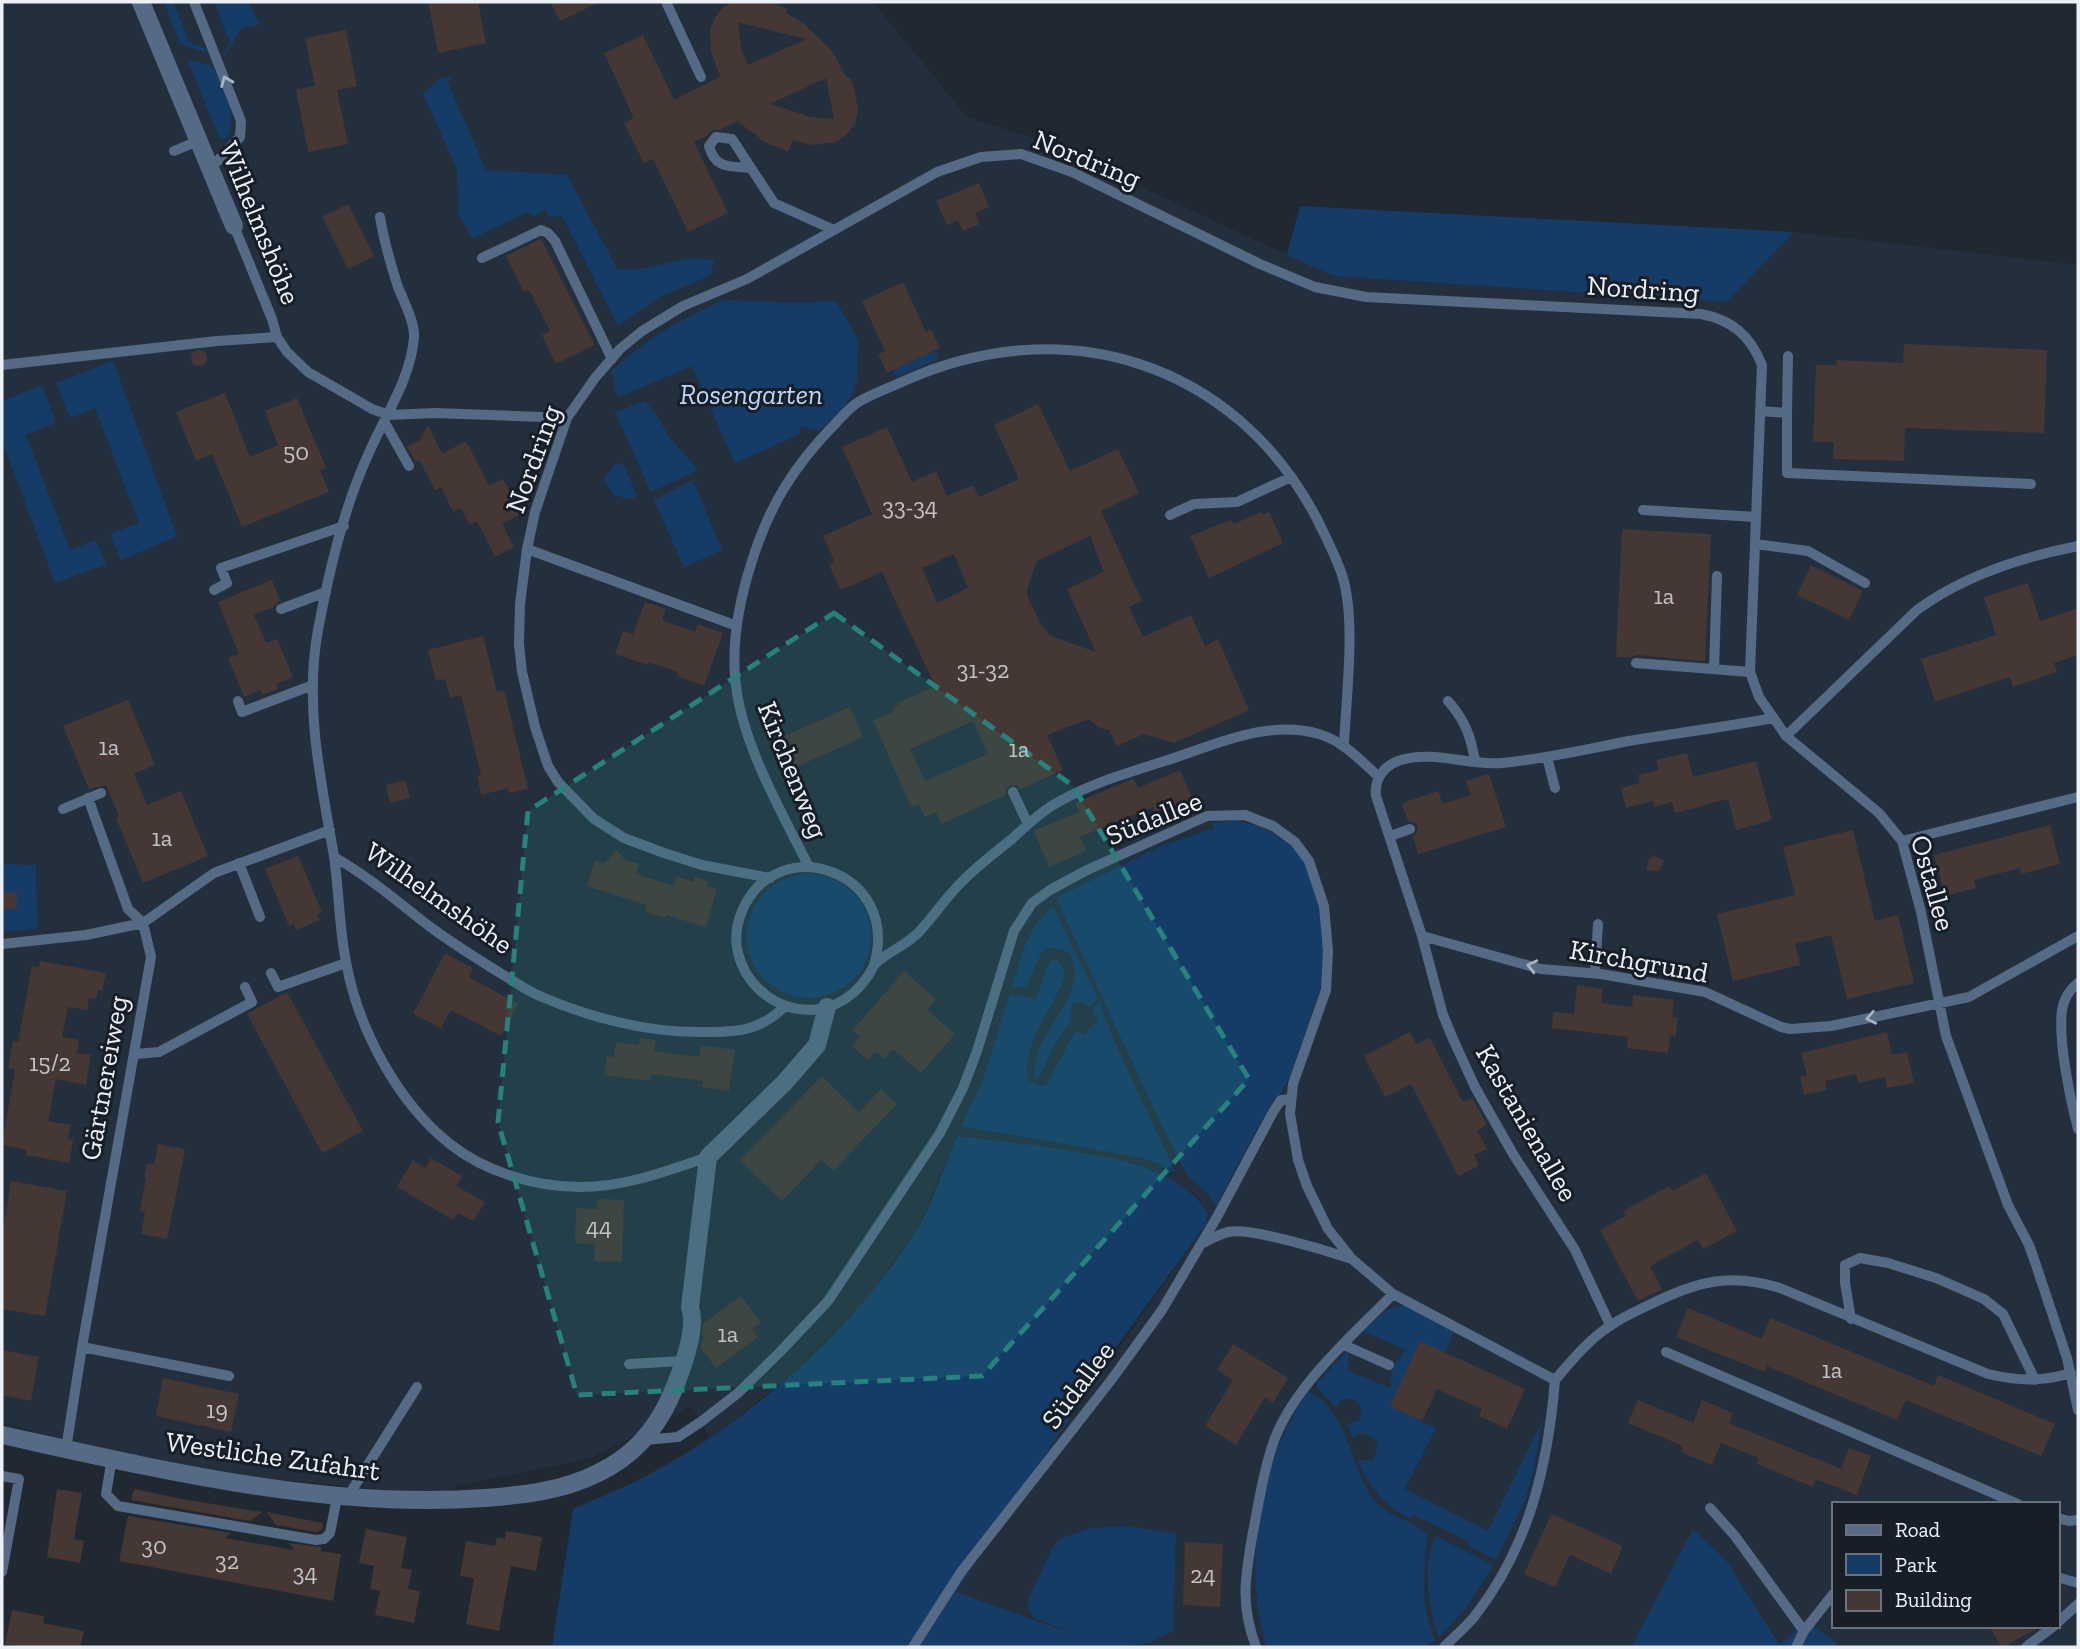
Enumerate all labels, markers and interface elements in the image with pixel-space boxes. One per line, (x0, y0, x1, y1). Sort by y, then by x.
one-way arrow (221, 76, 235, 88)
street label: Nordring (1029, 123, 1145, 195)
street label: Wilhelmshöhe (212, 137, 308, 309)
street label: Nordring (1586, 269, 1700, 309)
park label: Rosengarten (679, 378, 823, 411)
street label: Nordring (498, 400, 568, 518)
house number: 50 (283, 437, 309, 466)
house number: 33-34 (882, 492, 938, 521)
house number: 1a (1654, 581, 1675, 610)
house number: 31-32 (957, 655, 1009, 684)
street label: Kirchenweg (751, 697, 835, 843)
house number: 1a (99, 732, 120, 761)
house number: 1a (1009, 734, 1030, 763)
street label: Südallee (1101, 784, 1207, 852)
house number: 1a (152, 823, 173, 852)
street label: Ostallee (1904, 831, 1962, 935)
street label: Wilhelmshöhe (359, 835, 519, 961)
street label: Kirchgrund (1567, 933, 1711, 989)
one-way arrow (1526, 960, 1538, 974)
street label: Gärtnereiweg (73, 993, 135, 1163)
one-way arrow (1866, 1010, 1877, 1025)
street label: Kastanienallee (1469, 1039, 1585, 1207)
house number: 15/2 (29, 1048, 71, 1077)
house number: 44 (586, 1212, 612, 1241)
house number: 1a (718, 1319, 739, 1348)
street label: Südallee (1034, 1335, 1122, 1435)
house number: 1a (1822, 1355, 1843, 1384)
house number: 19 (206, 1395, 228, 1424)
street label: Westliche Zufahrt (164, 1425, 383, 1487)
legend (1832, 1502, 2059, 1628)
text: Road (1895, 1517, 1941, 1542)
house number: 30 (141, 1531, 167, 1560)
house number: 32 (215, 1546, 239, 1575)
text: Park (1895, 1552, 1937, 1577)
house number: 34 (293, 1558, 317, 1587)
house number: 24 (1190, 1560, 1216, 1589)
text: Building (1895, 1587, 1972, 1612)

